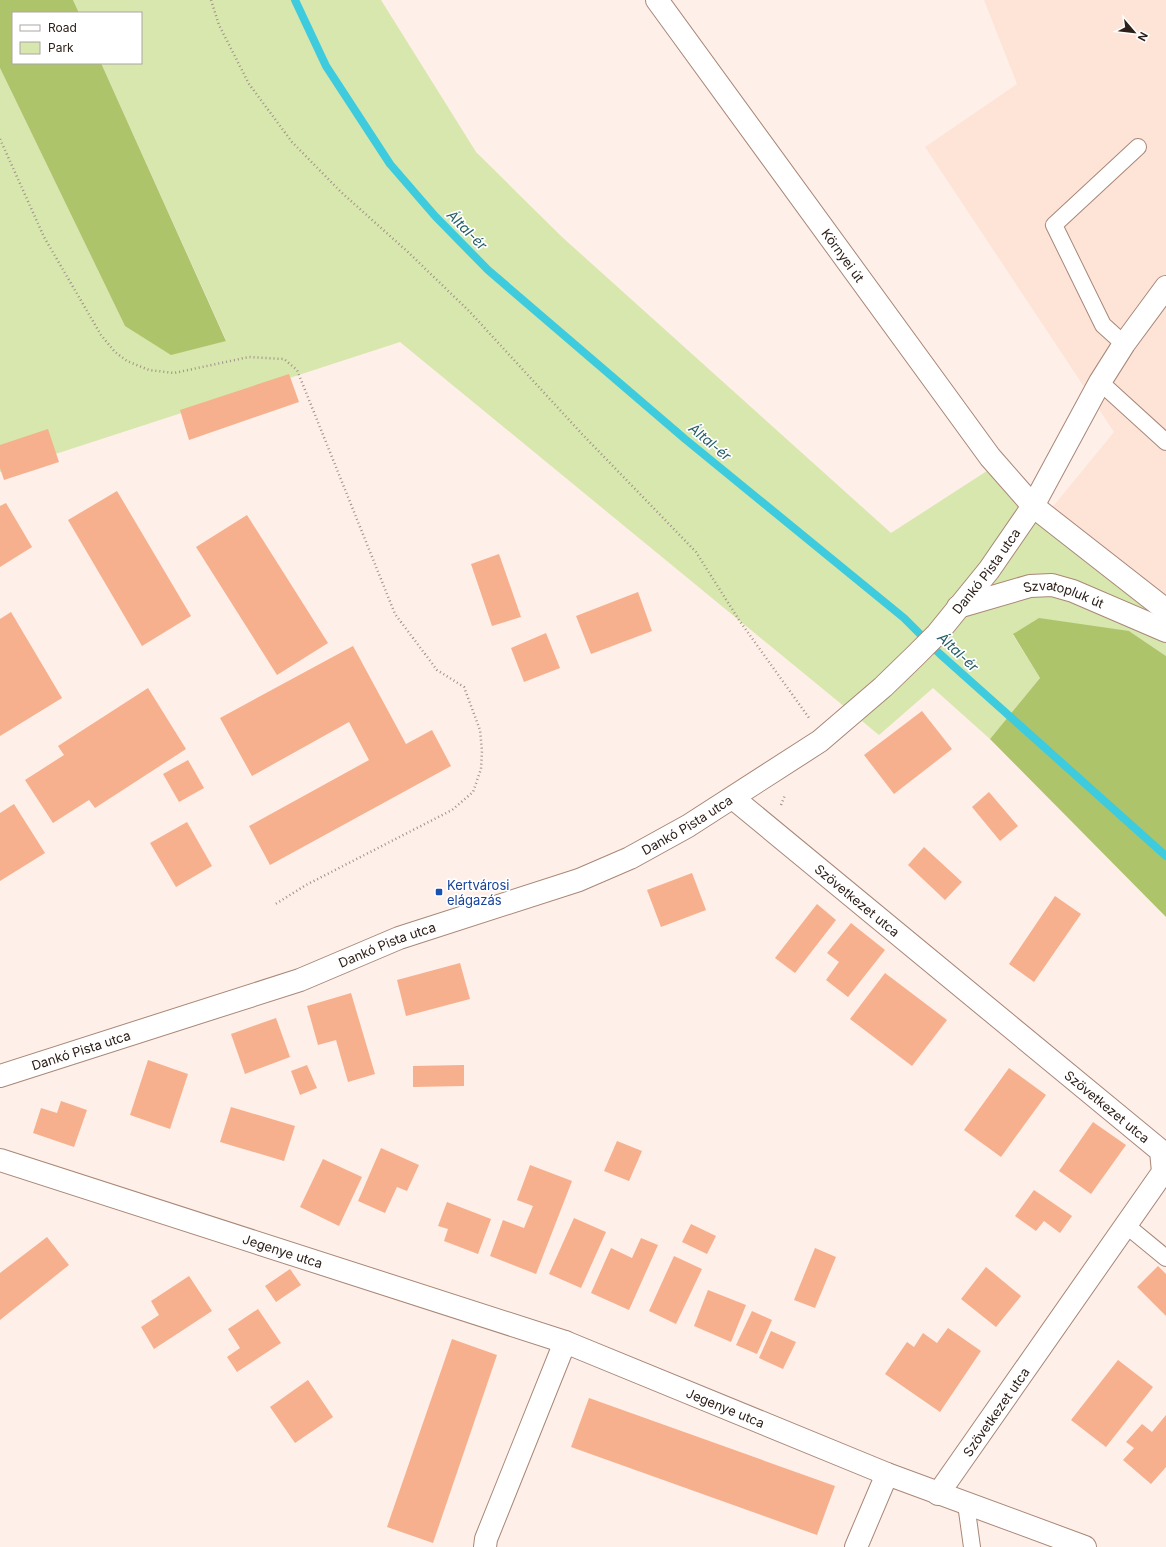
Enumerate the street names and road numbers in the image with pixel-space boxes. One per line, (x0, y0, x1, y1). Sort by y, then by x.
street label: Környei út (818, 226, 868, 285)
street label: Dankó Pista utca (949, 525, 1023, 617)
street label: Szvatopluk út (1021, 577, 1106, 611)
street label: Dankó Pista utca (639, 792, 735, 858)
street label: Szövetkezet utca (812, 861, 903, 940)
street label: Dankó Pista utca (336, 919, 438, 971)
street label: Dankó Pista utca (29, 1027, 132, 1073)
street label: Szövetkezet utca (1061, 1067, 1153, 1146)
street label: Jegenye utca (241, 1231, 325, 1271)
street label: Szövetkezet utca (959, 1364, 1033, 1460)
street label: Jegenye utca (684, 1385, 767, 1431)

